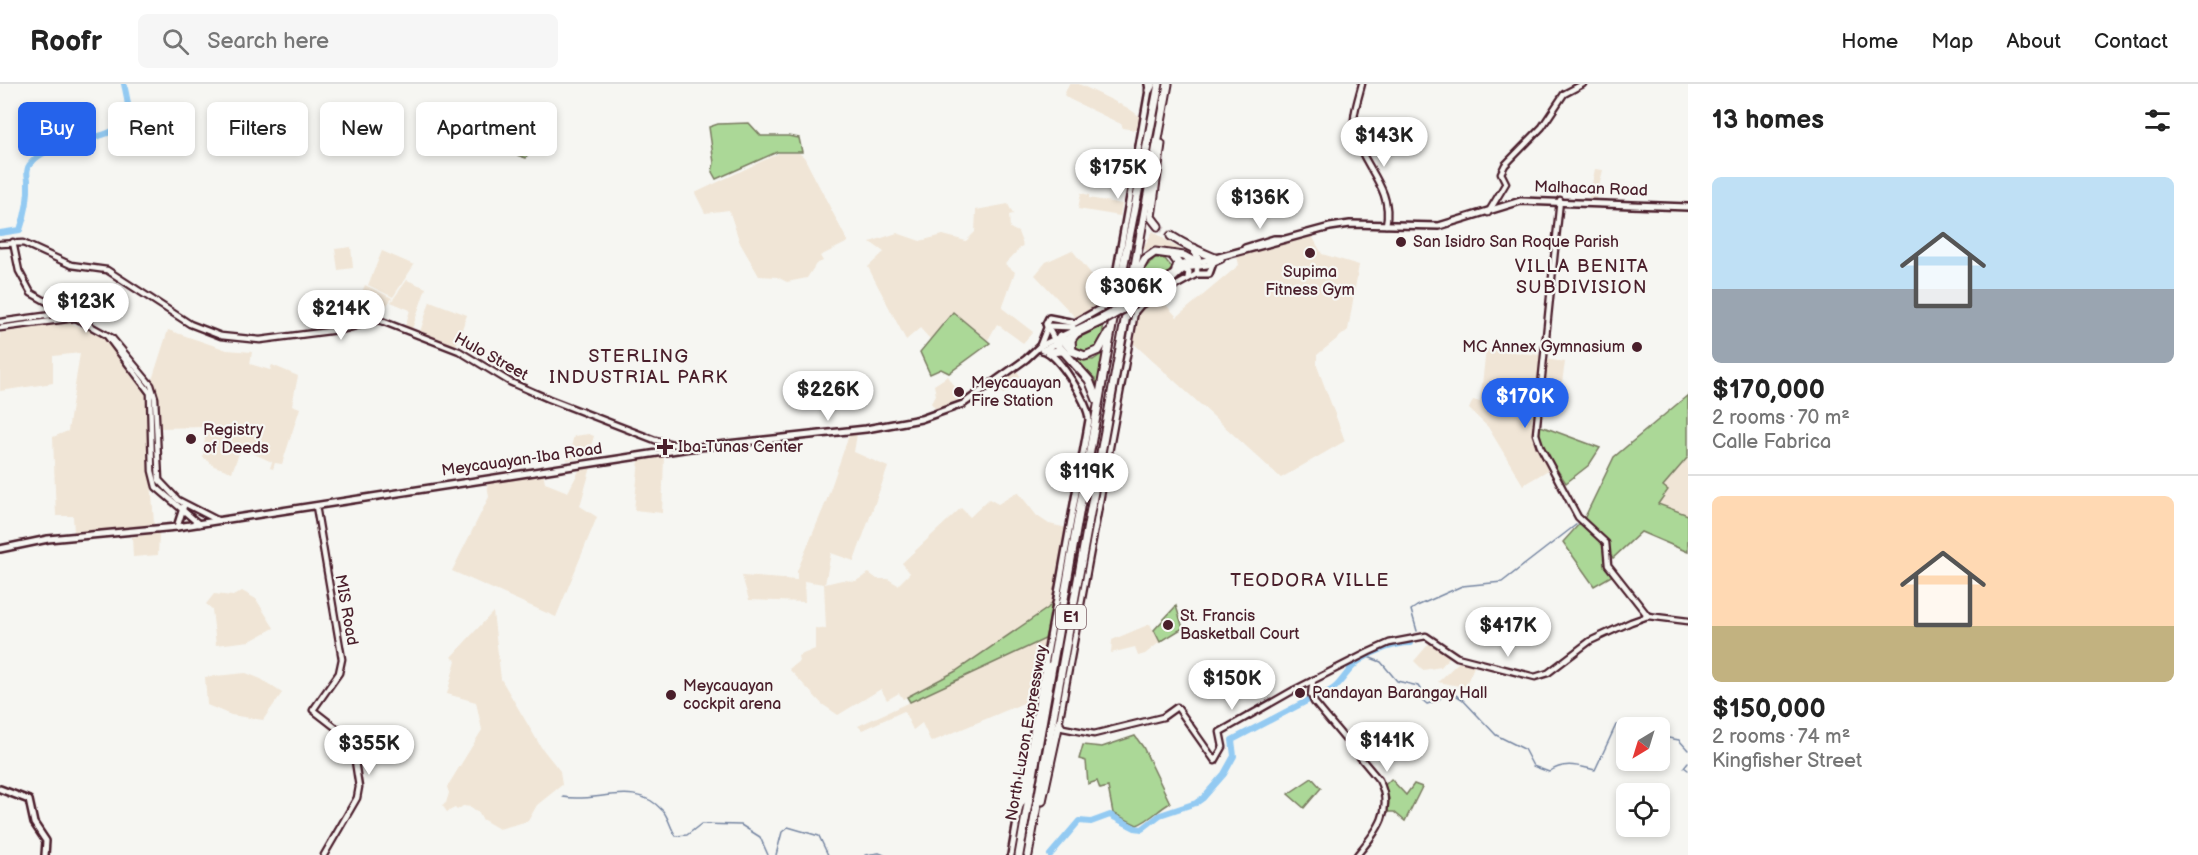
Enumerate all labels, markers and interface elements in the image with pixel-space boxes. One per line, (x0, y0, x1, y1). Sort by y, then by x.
search box (138, 14, 558, 68)
text: Roofr (30, 25, 102, 58)
icon: search (159, 25, 192, 58)
text: Search here (207, 28, 329, 55)
text: Home (1841, 29, 1898, 54)
text: Map (1931, 29, 1973, 54)
text: About (2006, 29, 2061, 54)
text: Contact (2094, 29, 2168, 54)
chip: Buy (18, 102, 96, 156)
chip: Rent (108, 102, 195, 156)
chip: Filters (207, 102, 308, 156)
chip: New (320, 102, 404, 156)
chip: Apartment (416, 102, 557, 156)
icon: filters (2141, 104, 2174, 137)
text: 13 homes (1712, 105, 1824, 136)
pin: $143K (1342, 117, 1426, 168)
text: $143K (1355, 124, 1413, 148)
pin: $175K (1076, 149, 1160, 200)
text: $175K (1089, 156, 1147, 180)
street label: Malhacan Road (1534, 178, 1648, 200)
pin: $136K (1218, 179, 1302, 230)
text: $136K (1231, 186, 1290, 210)
icon: home (1889, 216, 1997, 324)
place label: San Isidro San Roque Parish (1413, 233, 1619, 252)
marker: San Isidro San Roque Parish (1394, 235, 1408, 249)
marker: Supima Fitness Gym (1303, 246, 1317, 260)
district label: VILLA BENITA SUBDIVISION (1515, 256, 1649, 298)
place label: Supima Fitness Gym (1265, 263, 1355, 300)
pin: $306K (1089, 268, 1173, 319)
text: $306K (1099, 275, 1163, 299)
pin: $123K (44, 283, 128, 334)
text: $123K (57, 290, 115, 314)
pin: $214K (299, 290, 383, 341)
text: $214K (312, 297, 370, 321)
street label: Hulo Street (451, 329, 531, 385)
place label: MC Annex Gymnasium (1462, 338, 1625, 357)
marker: MC Annex Gymnasium (1630, 340, 1644, 354)
district label: STERLING INDUSTRIAL PARK (549, 346, 729, 388)
pin: $226K (786, 371, 870, 422)
place label: Meycauayan Fire Station (971, 374, 1061, 411)
text: $170,000 (1712, 375, 1825, 406)
text: $226K (797, 378, 859, 402)
pin: $170K (1483, 378, 1567, 429)
marker: Meycauayan Fire Station (952, 385, 966, 399)
text: $170K (1496, 385, 1554, 409)
text: 2 rooms · 70 m² (1712, 406, 1850, 430)
place label: Registry of Deeds (203, 421, 269, 458)
text: Calle Fabrica (1712, 430, 1831, 454)
marker: Registry of Deeds (184, 432, 198, 446)
marker: Iba-Tunas Center (656, 438, 674, 456)
place label: Iba-Tunas Center (678, 438, 803, 457)
street label: Meycauayan-Iba Road (440, 439, 604, 481)
pin: $119K (1045, 453, 1129, 504)
text: $119K (1059, 460, 1115, 484)
icon: home (1889, 535, 1997, 643)
district label: TEODORA VILLE (1230, 570, 1390, 591)
street label: MIS Road (330, 573, 362, 647)
road number: E1 (1056, 605, 1086, 629)
place label: St. Francis Basketball Court (1180, 607, 1300, 644)
pin: $417K (1466, 607, 1550, 658)
text: $417K (1479, 614, 1537, 638)
marker: St. Francis Basketball Court (1161, 618, 1175, 632)
street label: North Luzon Expressway (1002, 643, 1052, 822)
pin: $150K (1190, 660, 1274, 711)
text: $150K (1202, 667, 1262, 691)
place label: Meycauayan cockpit arena (683, 677, 781, 714)
place label: Pandayan Barangay Hall (1312, 684, 1487, 703)
marker: Pandayan Barangay Hall (1293, 686, 1307, 700)
marker: Meycauayan cockpit arena (664, 688, 678, 702)
text: $150,000 (1712, 694, 1826, 725)
north arrow (1616, 717, 1670, 771)
map controls (1616, 717, 1670, 837)
pin: $141K (1345, 722, 1429, 773)
pin: $355K (327, 725, 411, 776)
text: 2 rooms · 74 m² (1712, 725, 1850, 749)
text: $141K (1360, 729, 1415, 753)
text: $355K (338, 732, 400, 756)
text: Kingfisher Street (1712, 749, 1862, 773)
button: locate (1616, 783, 1670, 837)

